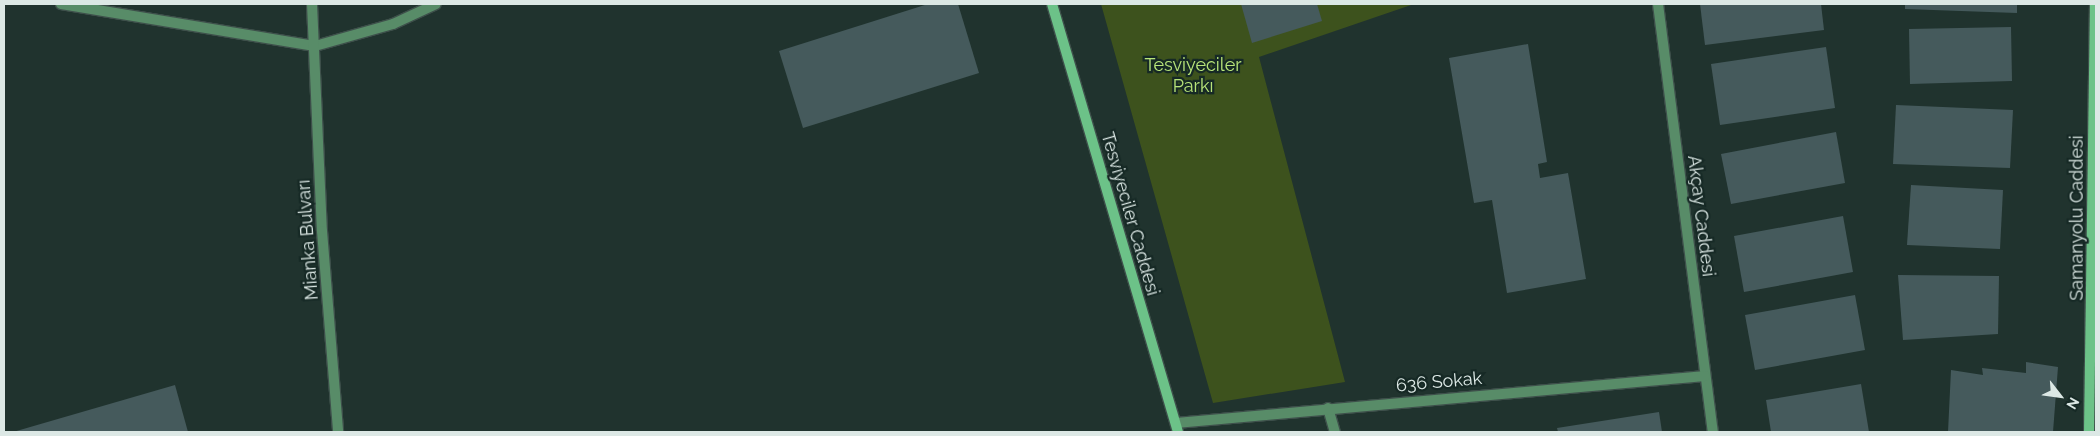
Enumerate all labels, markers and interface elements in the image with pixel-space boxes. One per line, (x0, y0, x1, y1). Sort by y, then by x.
park label: Tesviyeciler Parkı (1144, 55, 1242, 98)
street label: Tesviyeciler Caddesi (1096, 130, 1164, 298)
street label: Samanyolu Caddesi (2066, 135, 2088, 301)
street label: Akçay Caddesi (1683, 154, 1719, 278)
street label: Mianka Bulvarı (293, 179, 323, 301)
street label: 636 Sokak (1395, 367, 1483, 397)
north arrow (2035, 371, 2085, 421)
text: N (2063, 395, 2083, 412)

